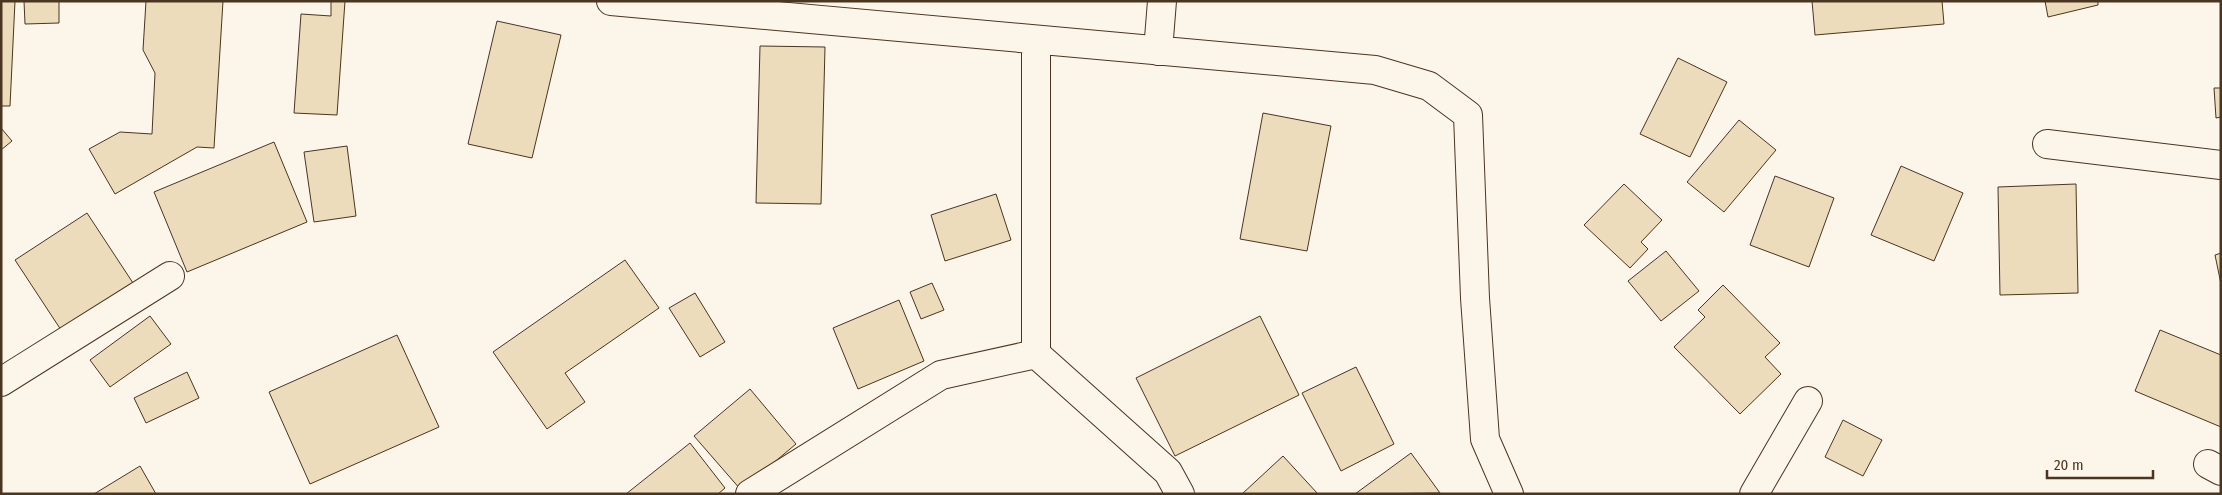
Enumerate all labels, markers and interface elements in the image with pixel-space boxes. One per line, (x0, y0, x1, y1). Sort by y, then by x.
scale bar (2047, 448, 2153, 480)
text: 20 m (2054, 456, 2084, 474)

